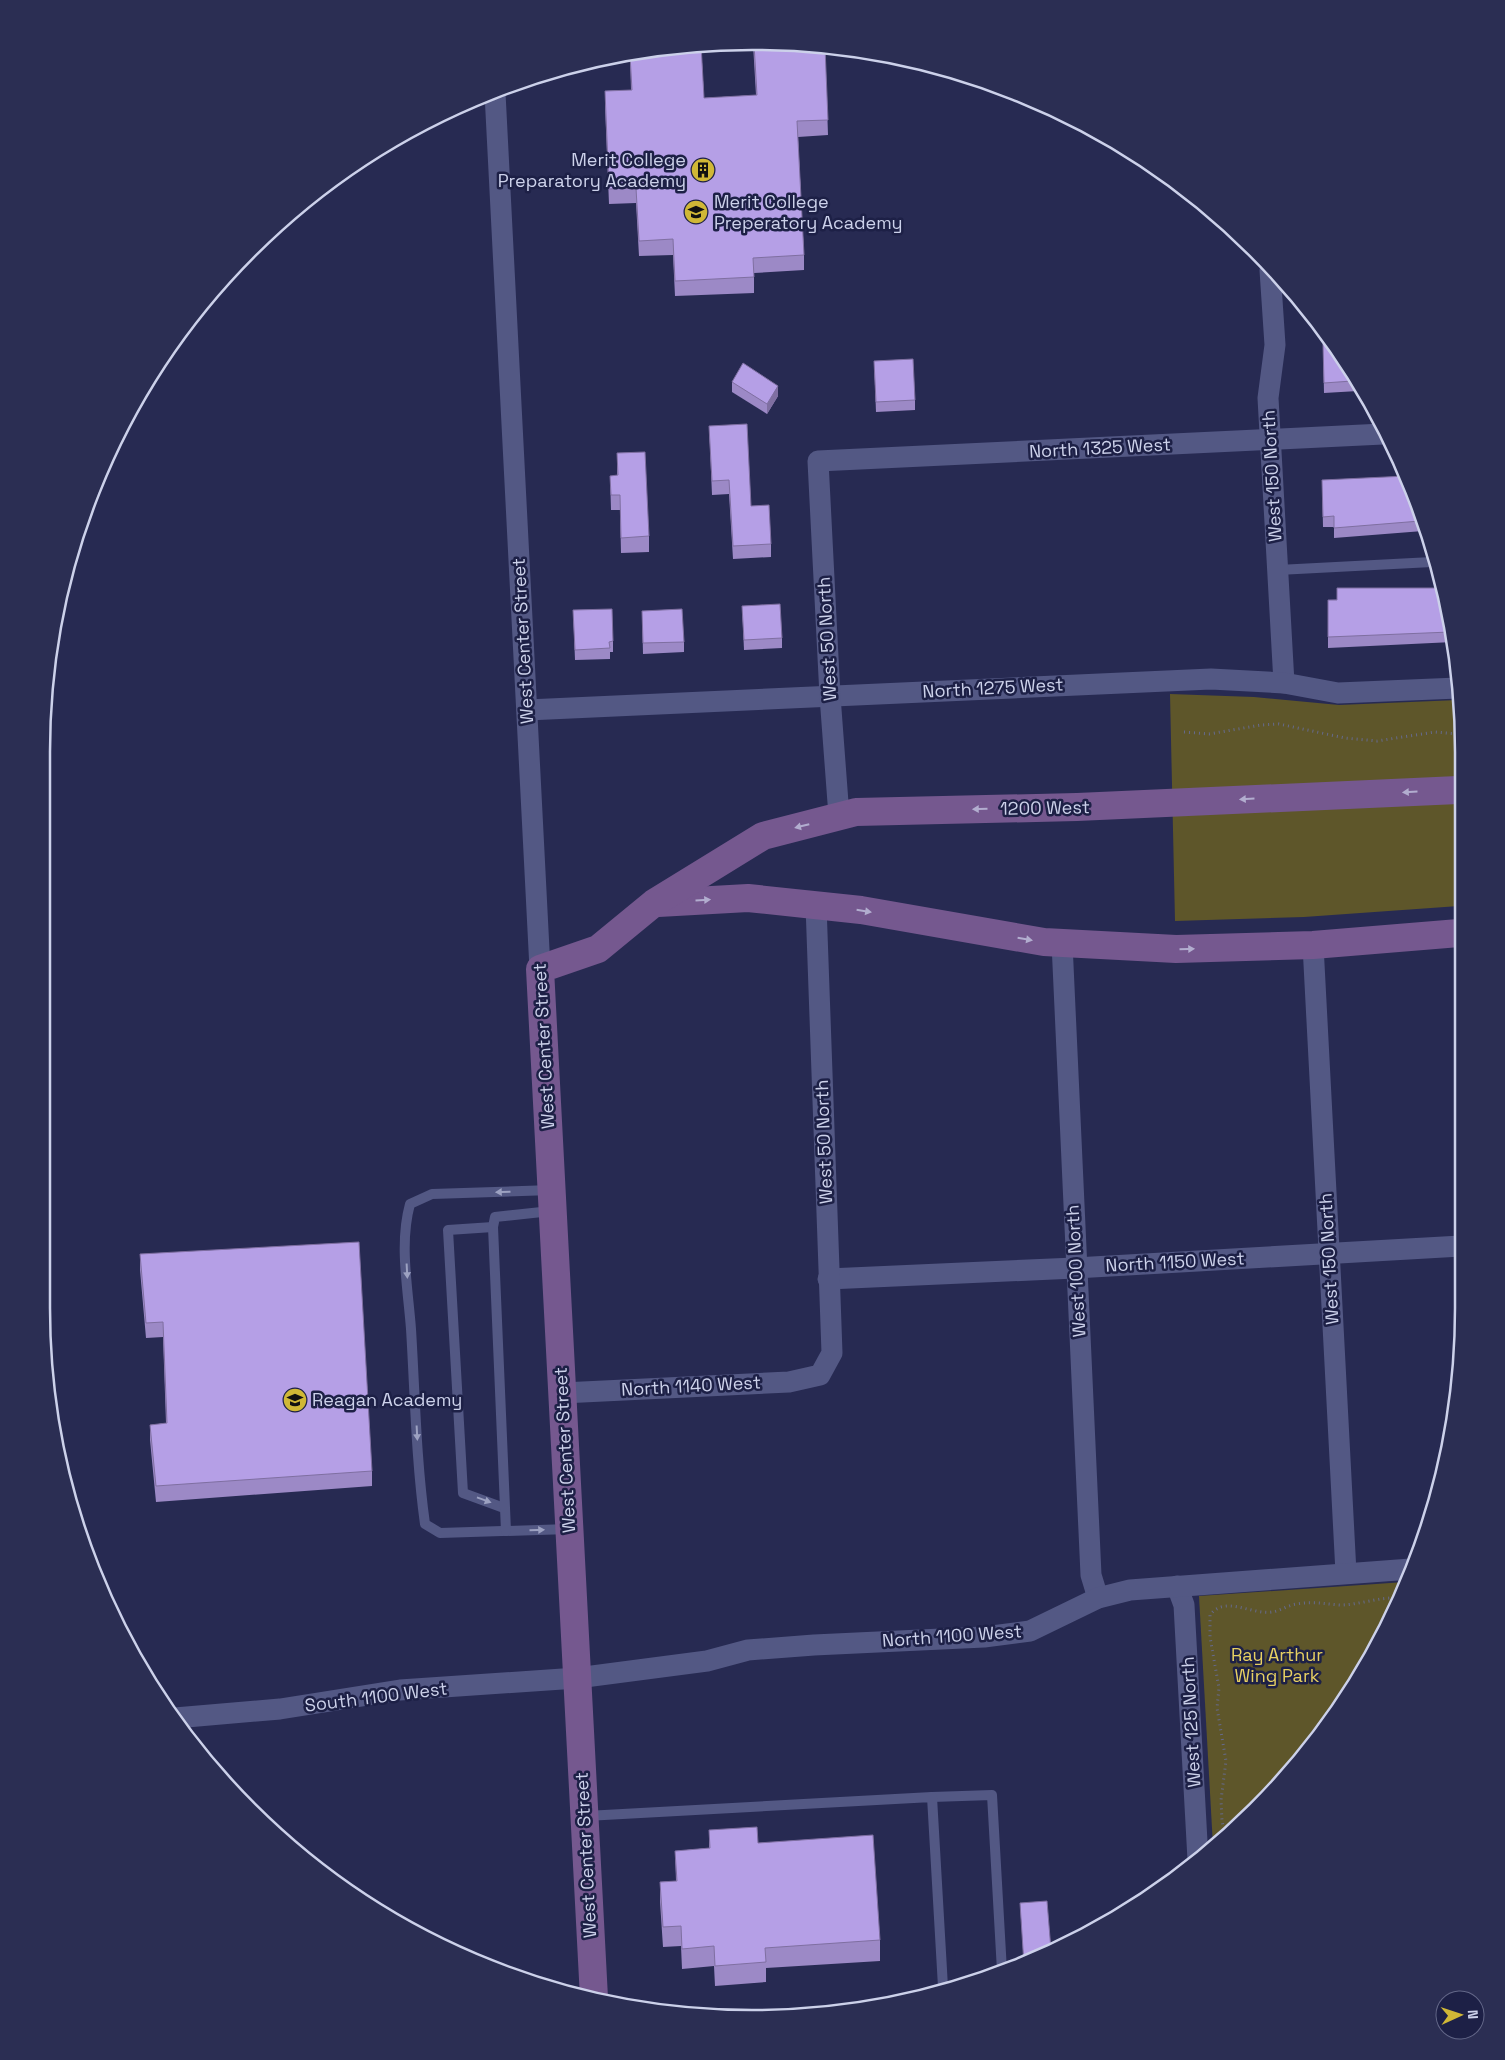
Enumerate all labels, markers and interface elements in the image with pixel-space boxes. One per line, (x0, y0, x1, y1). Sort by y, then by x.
place label: Merit College Preparatory Academy (498, 148, 686, 192)
building icon: Merit College Preparatory Academy (690, 157, 716, 183)
place label: Merit College Preperatory Academy (714, 190, 903, 234)
school or university icon: Merit College Preperatory Academy (683, 199, 709, 225)
street label: West 150 North (1257, 410, 1286, 543)
street label: North 1325 West (1028, 432, 1172, 463)
street label: West Center Street (507, 557, 538, 725)
street label: West 50 North (812, 576, 841, 702)
street label: North 1275 West (922, 672, 1064, 703)
one-way arrow (1402, 788, 1418, 796)
street label: 1200 West (1000, 795, 1090, 820)
one-way arrow (1239, 796, 1255, 804)
one-way arrow (972, 806, 988, 814)
one-way arrow (794, 822, 809, 830)
one-way arrow (695, 896, 711, 904)
one-way arrow (857, 907, 873, 915)
one-way arrow (1017, 935, 1033, 943)
one-way arrow (1179, 945, 1195, 953)
street label: West Center Street (528, 962, 559, 1130)
street label: West 50 North (810, 1079, 837, 1205)
one-way arrow (495, 1188, 511, 1196)
street label: West 150 North (1314, 1193, 1343, 1326)
street label: West 100 North (1061, 1204, 1090, 1338)
street label: North 1150 West (1105, 1246, 1245, 1277)
one-way arrow (403, 1263, 411, 1279)
street label: West Center Street (549, 1366, 580, 1534)
street label: North 1140 West (621, 1370, 761, 1401)
school or university icon: Reagan Academy (282, 1387, 308, 1413)
place label: Reagan Academy (312, 1388, 462, 1411)
one-way arrow (413, 1425, 421, 1441)
one-way arrow (477, 1496, 492, 1504)
one-way arrow (530, 1526, 546, 1534)
street label: North 1100 West (881, 1619, 1023, 1652)
park label: Ray Arthur Wing Park (1231, 1643, 1323, 1687)
street label: West 125 North (1176, 1656, 1205, 1788)
street label: South 1100 West (303, 1676, 449, 1717)
street label: West Center Street (570, 1771, 601, 1939)
north arrow (1435, 1990, 1485, 2040)
text: N (1464, 2009, 1482, 2019)

